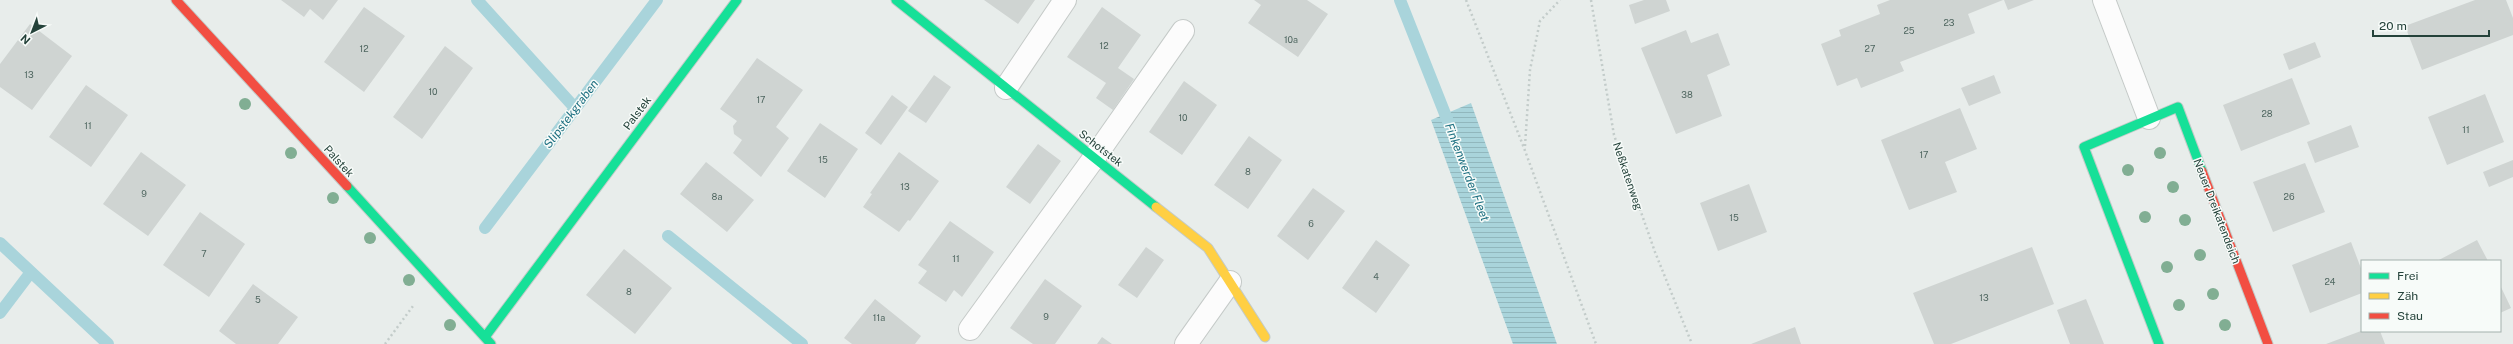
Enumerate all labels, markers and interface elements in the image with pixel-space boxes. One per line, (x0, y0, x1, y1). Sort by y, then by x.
north arrow (12, 12, 52, 52)
scale bar (2373, 12, 2489, 38)
house number: 23 (1943, 17, 1955, 28)
text: 20 m (2379, 19, 2407, 33)
house number: 25 (1903, 25, 1915, 36)
text: N (18, 32, 33, 47)
house number: 10a (1284, 34, 1298, 45)
house number: 12 (1099, 40, 1109, 51)
house number: 12 (359, 43, 369, 54)
house number: 27 (1865, 43, 1875, 54)
house number: 13 (24, 69, 34, 80)
water label: Slipstekgraben (541, 77, 601, 151)
house number: 10 (428, 86, 438, 97)
house number: 38 (1681, 89, 1693, 100)
street label: Palstek (621, 94, 653, 132)
house number: 17 (756, 94, 766, 105)
house number: 28 (2261, 108, 2273, 119)
house number: 10 (1178, 112, 1188, 123)
house number: 11 (84, 120, 92, 131)
water label: Finkenwerder Fleet (1442, 121, 1492, 223)
house number: 11 (2462, 124, 2470, 135)
street label: Schotstek (1077, 127, 1125, 169)
street label: Neßkatenweg (1611, 141, 1645, 212)
street label: Palstek (322, 143, 356, 179)
house number: 17 (1919, 149, 1929, 160)
house number: 15 (818, 154, 828, 165)
street label: Neuer Dreikatendeich (2191, 157, 2243, 265)
house number: 8 (1245, 166, 1251, 177)
house number: 13 (900, 181, 910, 192)
house number: 9 (141, 188, 147, 199)
house number: 8a (712, 191, 722, 202)
house number: 26 (2284, 191, 2295, 202)
house number: 15 (1729, 212, 1739, 223)
house number: 6 (1308, 218, 1314, 229)
house number: 7 (201, 248, 207, 259)
house number: 11 (952, 253, 960, 264)
legend (2361, 260, 2501, 332)
text: Frei (2397, 269, 2419, 283)
house number: 4 (1373, 271, 1379, 282)
house number: 24 (2324, 276, 2336, 287)
house number: 8 (626, 286, 632, 297)
text: Zäh (2397, 289, 2418, 303)
house number: 13 (1979, 292, 1989, 303)
house number: 5 (255, 294, 261, 305)
text: Stau (2397, 309, 2423, 323)
house number: 9 (1043, 311, 1049, 322)
house number: 11a (873, 312, 885, 323)

